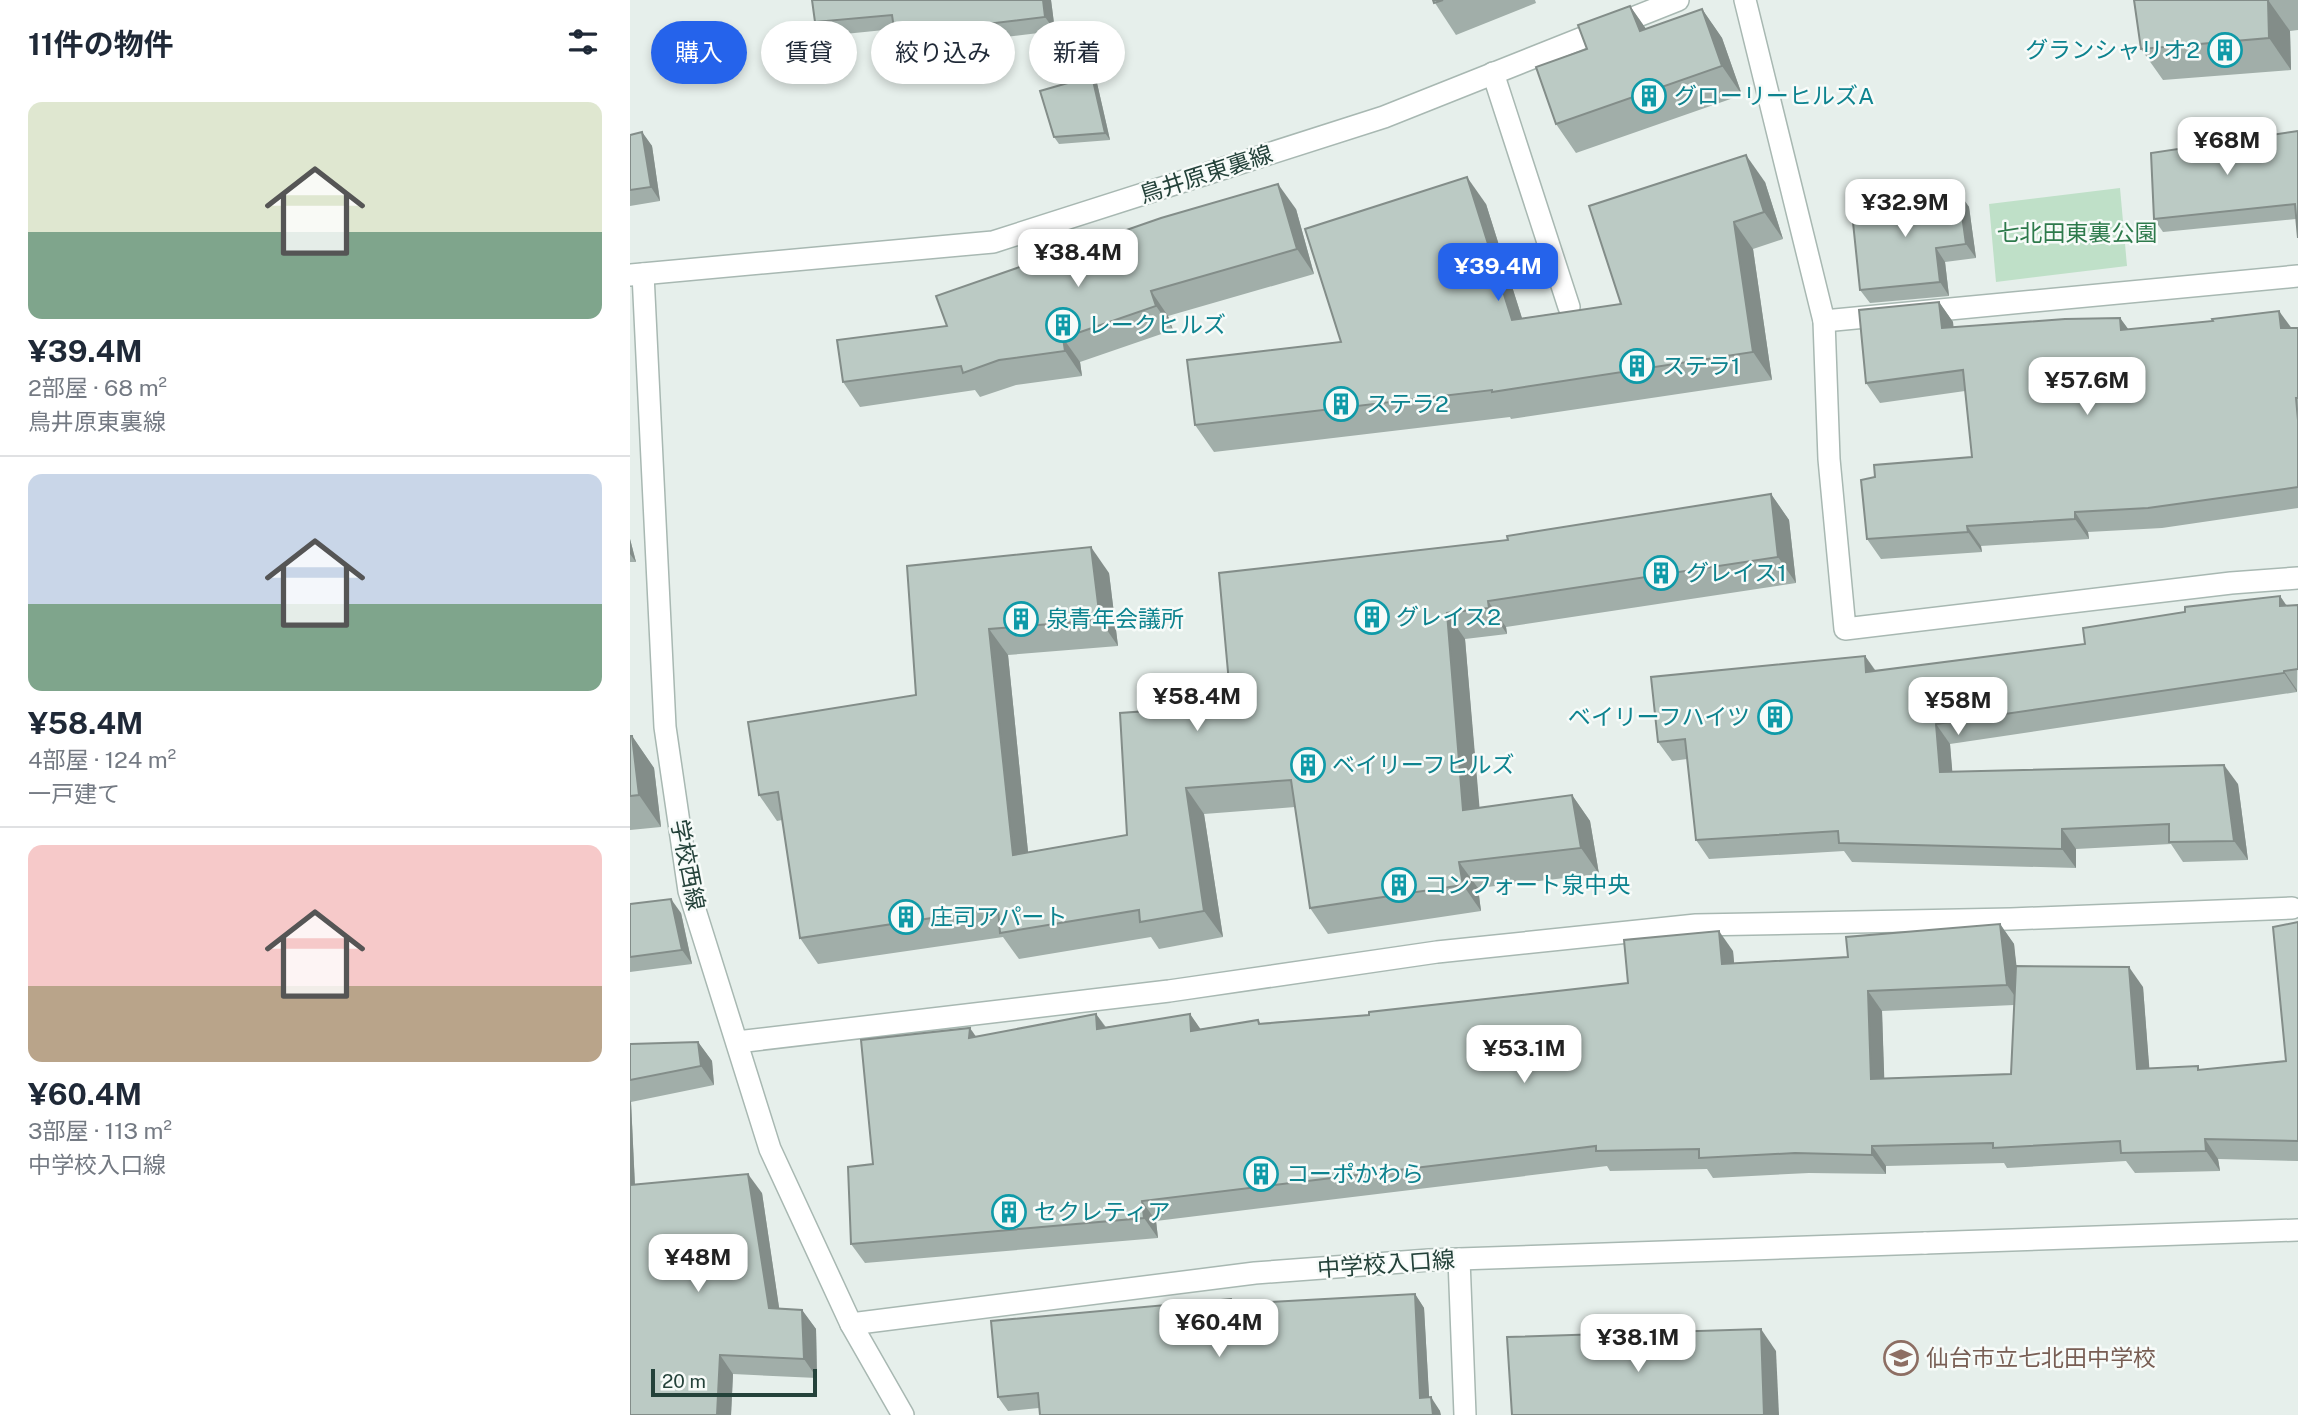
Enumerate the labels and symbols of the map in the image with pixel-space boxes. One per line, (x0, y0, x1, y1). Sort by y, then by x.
building icon: グランシャリオ2 (2206, 31, 2244, 69)
place label: グランシャリオ2 (2025, 36, 2200, 63)
building icon: グローリーヒルズA (1630, 77, 1668, 115)
place label: グローリーヒルズA (1674, 82, 1874, 109)
pin: ¥68M (2186, 118, 2268, 177)
street label: 鳥井原東裏線 (1136, 139, 1276, 208)
pin: ¥32.9M (1848, 180, 1962, 239)
park label: 七北田東裏公園 (1997, 219, 2158, 246)
pin: ¥38.4M (1021, 230, 1135, 289)
pin: ¥39.4M (1441, 244, 1555, 303)
building icon: レークヒルズ (1044, 306, 1082, 344)
place label: レークヒルズ (1088, 311, 1226, 338)
building icon: ステラ1 (1618, 347, 1656, 385)
place label: ステラ1 (1662, 352, 1740, 379)
pin: ¥57.6M (2030, 358, 2144, 417)
building icon: ステラ2 (1322, 385, 1360, 423)
place label: ステラ2 (1366, 390, 1449, 417)
building icon: グレイス1 (1642, 554, 1680, 592)
place label: グレイス1 (1686, 559, 1787, 586)
building icon: グレイス2 (1353, 598, 1391, 636)
building icon: 泉青年会議所 (1002, 600, 1040, 638)
place label: グレイス2 (1396, 603, 1501, 630)
place label: 泉青年会議所 (1046, 605, 1184, 632)
pin: ¥58.4M (1140, 674, 1254, 733)
pin: ¥58M (1917, 678, 1999, 737)
building icon: ベイリーフハイツ (1756, 698, 1794, 736)
place label: ベイリーフハイツ (1568, 703, 1750, 730)
building icon: ベイリーフヒルズ (1289, 746, 1327, 784)
place label: ベイリーフヒルズ (1332, 751, 1515, 778)
street label: 学校西線 (666, 817, 711, 913)
building icon: コンフォート泉中央 (1380, 866, 1418, 904)
place label: コンフォート泉中央 (1424, 871, 1630, 898)
building icon: 庄司アパート (887, 898, 925, 936)
place label: 庄司アパート (930, 903, 1068, 930)
pin: ¥53.1M (1467, 1026, 1581, 1085)
building icon: コーポかわら (1242, 1155, 1280, 1193)
place label: コーポかわら (1286, 1160, 1424, 1187)
building icon: セクレティア (990, 1193, 1028, 1231)
place label: セクレティア (1034, 1198, 1171, 1225)
pin: ¥48M (657, 1234, 739, 1294)
street label: 中学校入口線 (1316, 1245, 1456, 1282)
pin: ¥60.4M (1162, 1300, 1276, 1359)
pin: ¥38.1M (1581, 1314, 1695, 1374)
school or university icon: 仙台市立七北田中学校 (1882, 1339, 1920, 1377)
place label: 仙台市立七北田中学校 (1926, 1344, 2156, 1371)
scale bar (651, 1366, 817, 1398)

